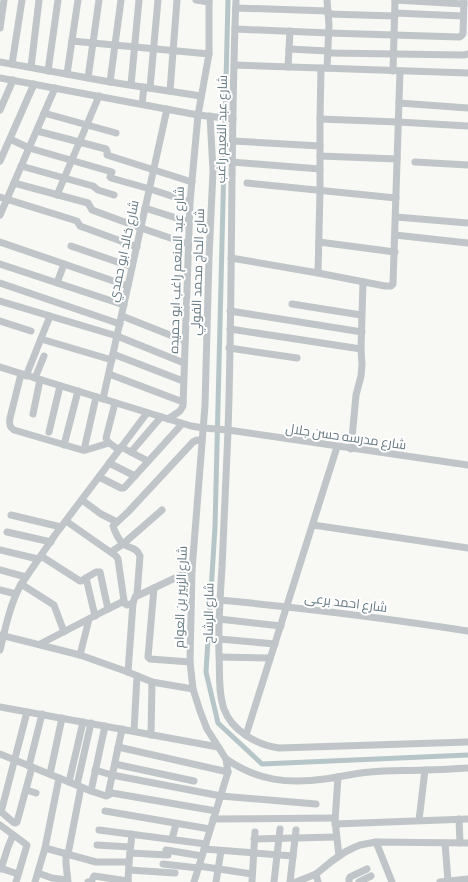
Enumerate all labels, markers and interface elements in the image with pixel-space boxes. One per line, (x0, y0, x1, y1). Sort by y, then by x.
street label: شارع عبد النعيم راغب (212, 75, 232, 183)
street label: شارع عبد المنعم راغب ابو حميده (165, 186, 189, 354)
street label: شارع خالد ابو حمدي (104, 199, 145, 304)
street label: شارع الحاج محمد الفولي (187, 208, 210, 336)
street label: شارع مدرسه حسن جلال (284, 420, 407, 454)
street label: شارع الزبير بن العوام (170, 546, 192, 648)
street label: شارع الرشاح (199, 582, 219, 644)
street label: شارع احمد برعى (303, 589, 388, 617)

